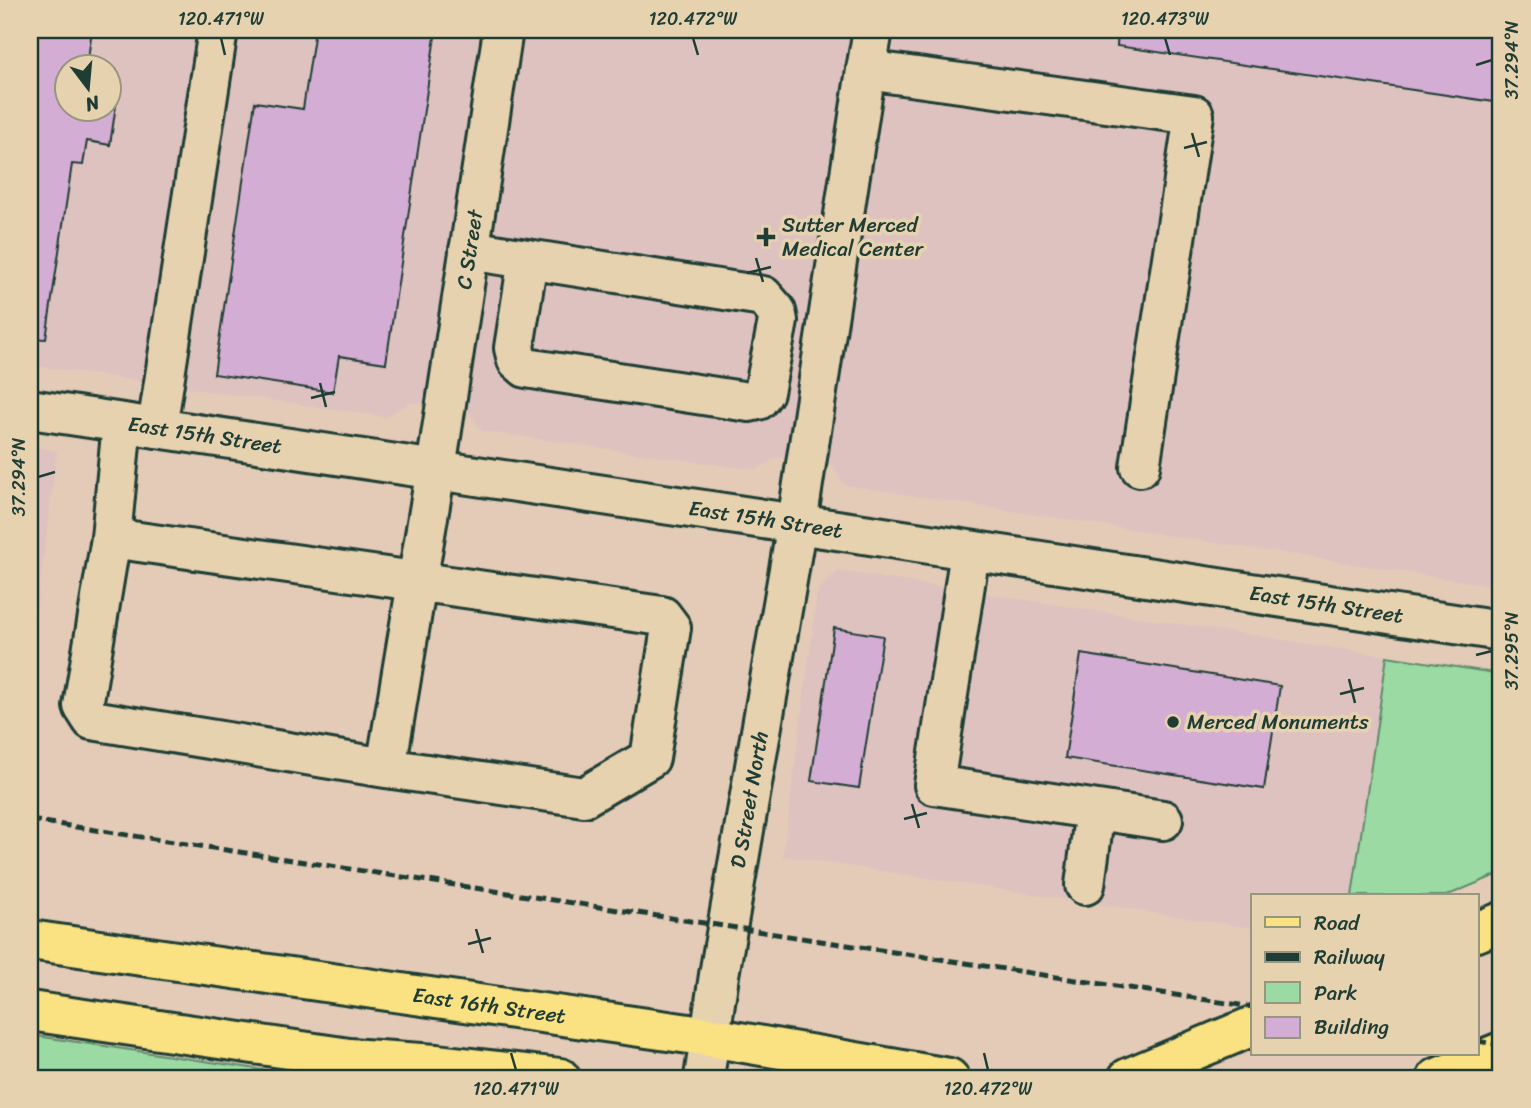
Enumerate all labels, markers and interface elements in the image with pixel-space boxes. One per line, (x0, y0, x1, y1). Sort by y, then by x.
text: 120.471°W (178, 3, 265, 35)
text: 120.472°W (649, 3, 738, 35)
text: 120.473°W (1121, 3, 1210, 35)
text: 37.294°N (1496, 20, 1528, 99)
north arrow (52, 52, 122, 122)
text: N (81, 86, 104, 122)
street label: C Street (445, 206, 495, 292)
place label: Sutter Merced Medical Center (782, 206, 924, 268)
marker: Sutter Merced Medical Center (756, 227, 776, 247)
street label: East 15th Street (125, 405, 284, 465)
text: 37.294°N (3, 437, 35, 516)
street label: East 15th Street (686, 489, 845, 550)
street label: East 15th Street (1247, 574, 1406, 635)
text: 37.295°N (1496, 611, 1528, 690)
place label: Merced Monuments (1187, 703, 1369, 741)
marker: Merced Monuments (1165, 714, 1181, 730)
street label: D Street North (719, 728, 780, 871)
legend (1251, 894, 1478, 1056)
text: Road (1314, 904, 1361, 942)
text: Railway (1314, 938, 1385, 976)
text: Park (1314, 974, 1357, 1012)
street label: East 16th Street (410, 976, 568, 1035)
text: Building (1314, 1008, 1390, 1046)
text: 120.471°W (473, 1073, 560, 1105)
text: 120.472°W (944, 1073, 1033, 1105)

